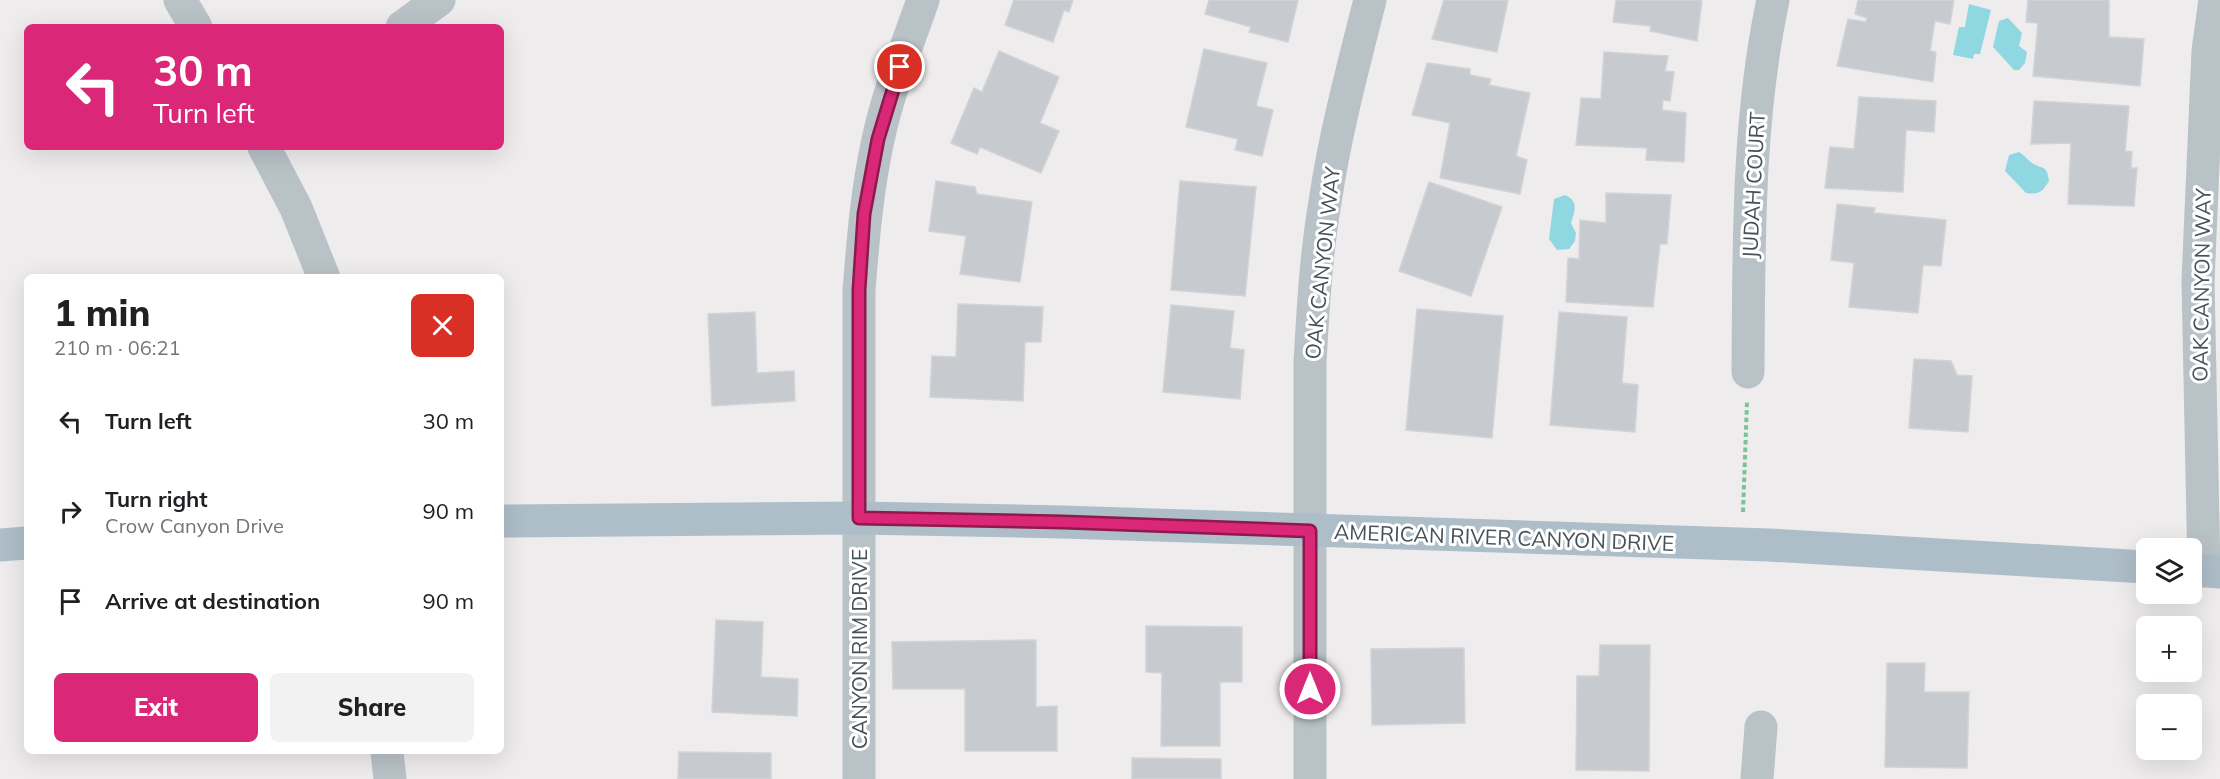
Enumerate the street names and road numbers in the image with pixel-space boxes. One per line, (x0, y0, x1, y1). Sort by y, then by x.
street label: JUDAH COURT (1736, 111, 1770, 259)
street label: OAK CANYON WAY (1299, 165, 1345, 361)
street label: OAK CANYON WAY (2186, 188, 2216, 382)
street label: AMERICAN RIVER CANYON DRIVE (1333, 518, 1675, 556)
street label: CANYON RIM DRIVE (846, 549, 872, 749)

